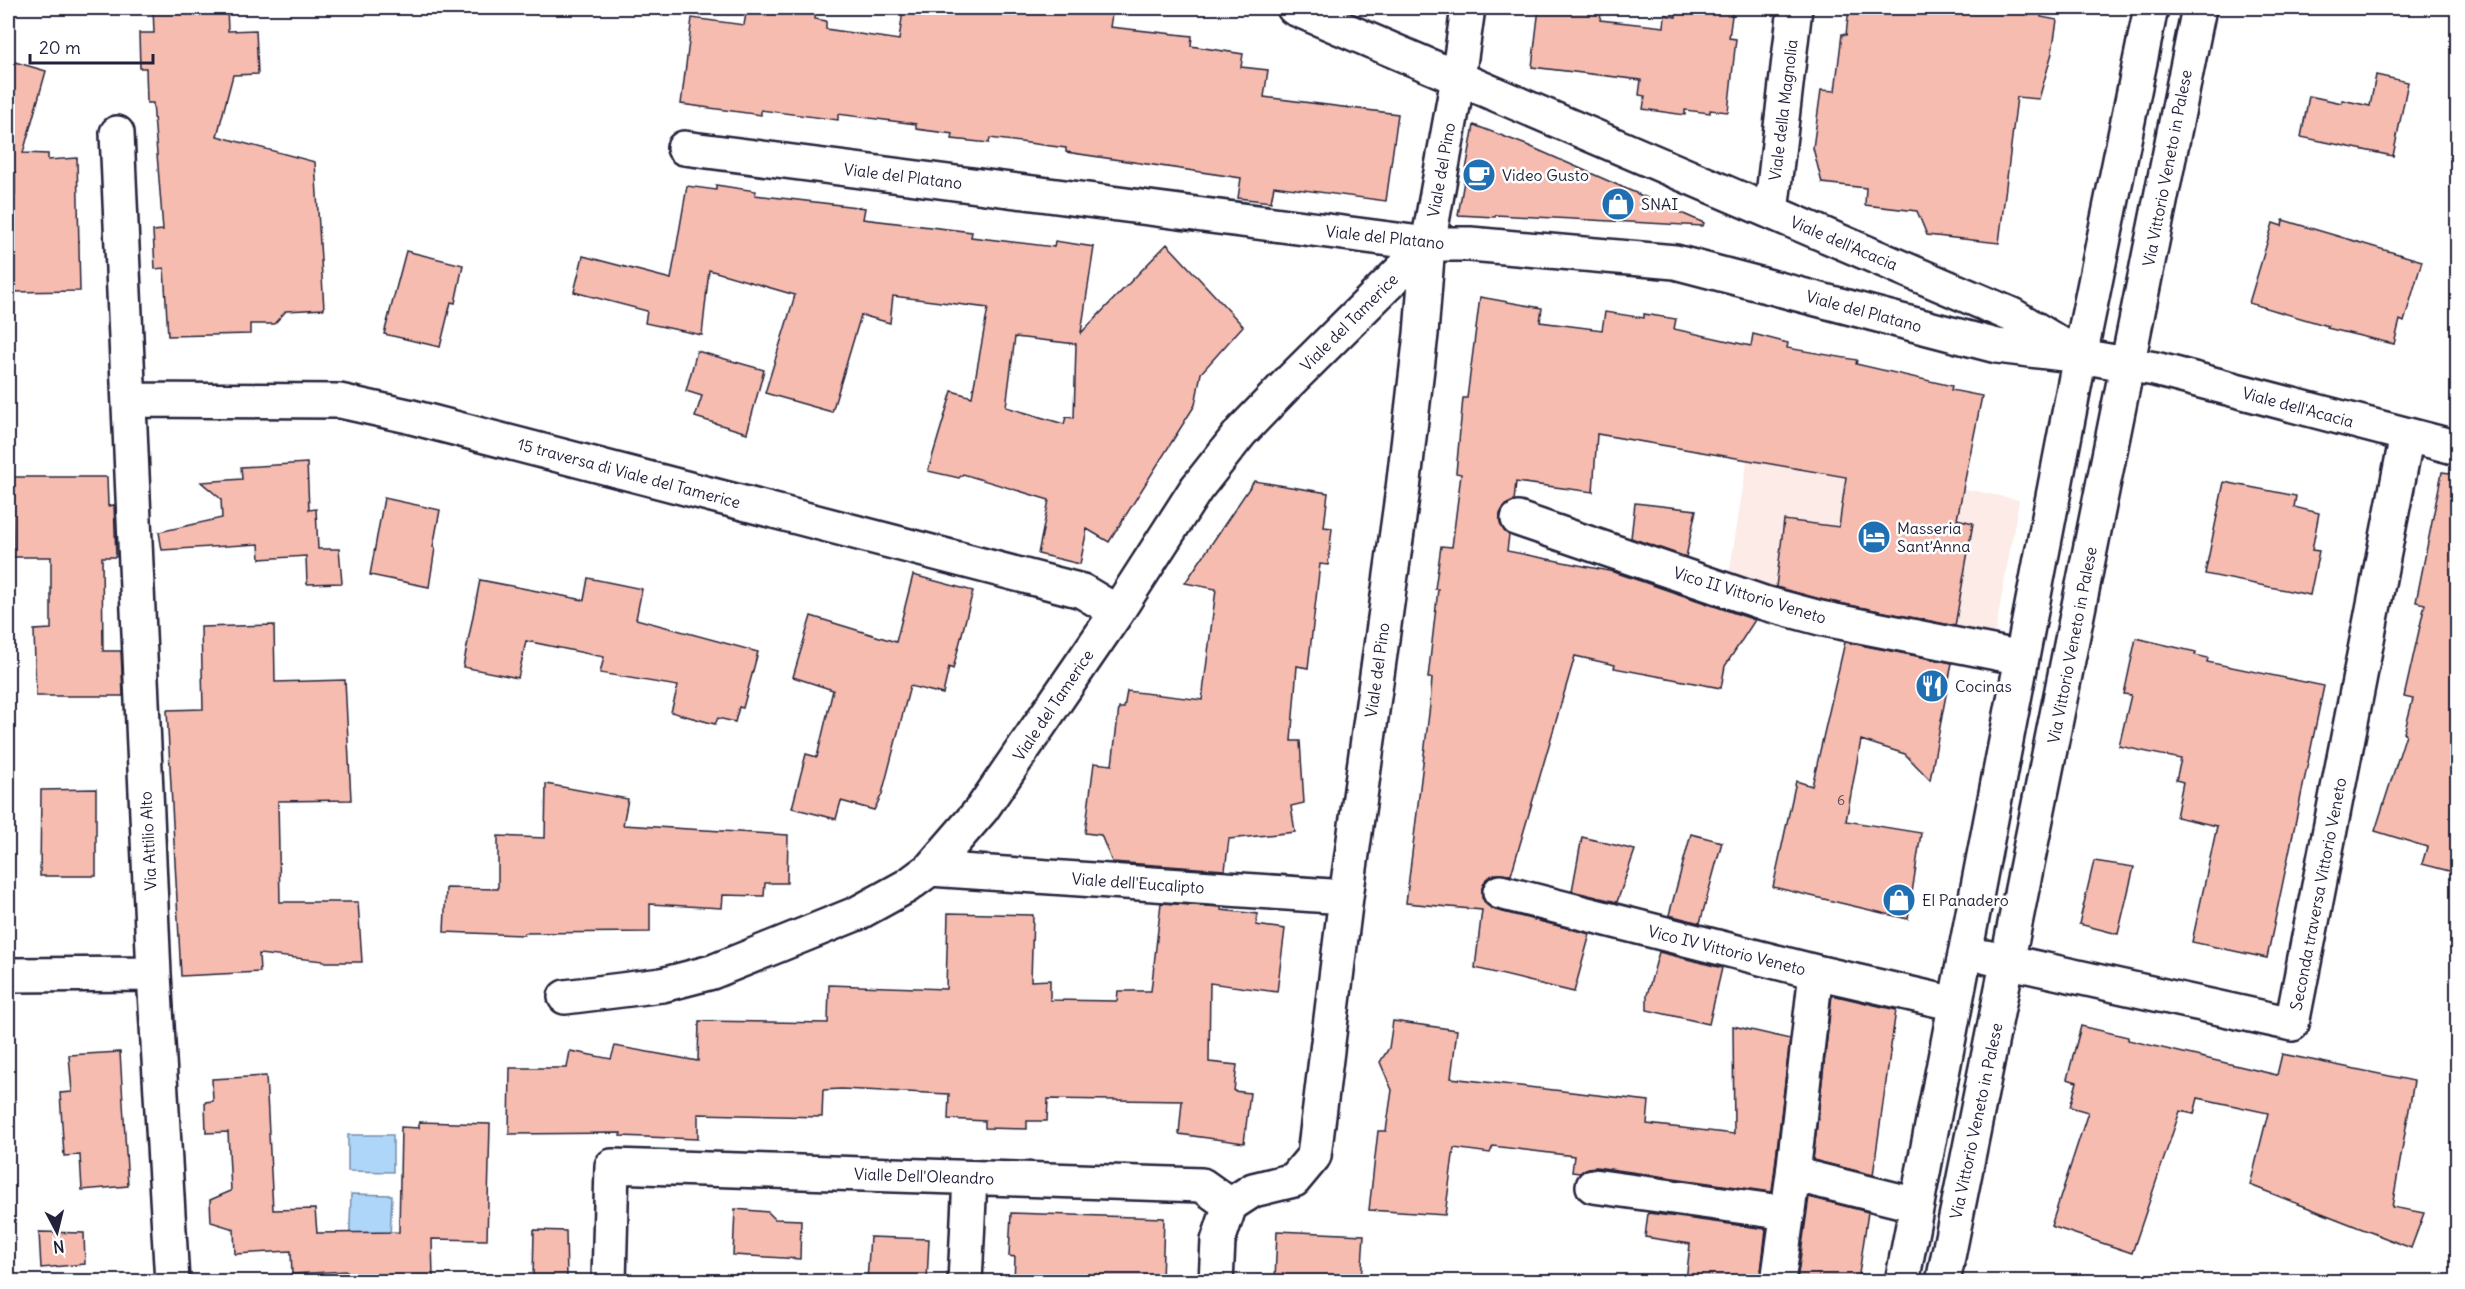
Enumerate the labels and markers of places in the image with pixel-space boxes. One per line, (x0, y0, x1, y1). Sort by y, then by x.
cafe icon: Video Gusto (1461, 157, 1497, 193)
place label: Video Gusto (1502, 165, 1589, 185)
shop icon: SNAI (1600, 186, 1636, 222)
place label: SNAI (1641, 194, 1678, 214)
place label: Masseria Sant’Anna (1897, 518, 1970, 556)
hotel icon: Masseria Sant’Anna (1856, 519, 1892, 555)
restaurant icon: Cocinas (1914, 668, 1950, 704)
place label: Cocinas (1955, 676, 2012, 696)
shop icon: El Panadero (1881, 882, 1917, 918)
place label: El Panadero (1922, 890, 2009, 910)

